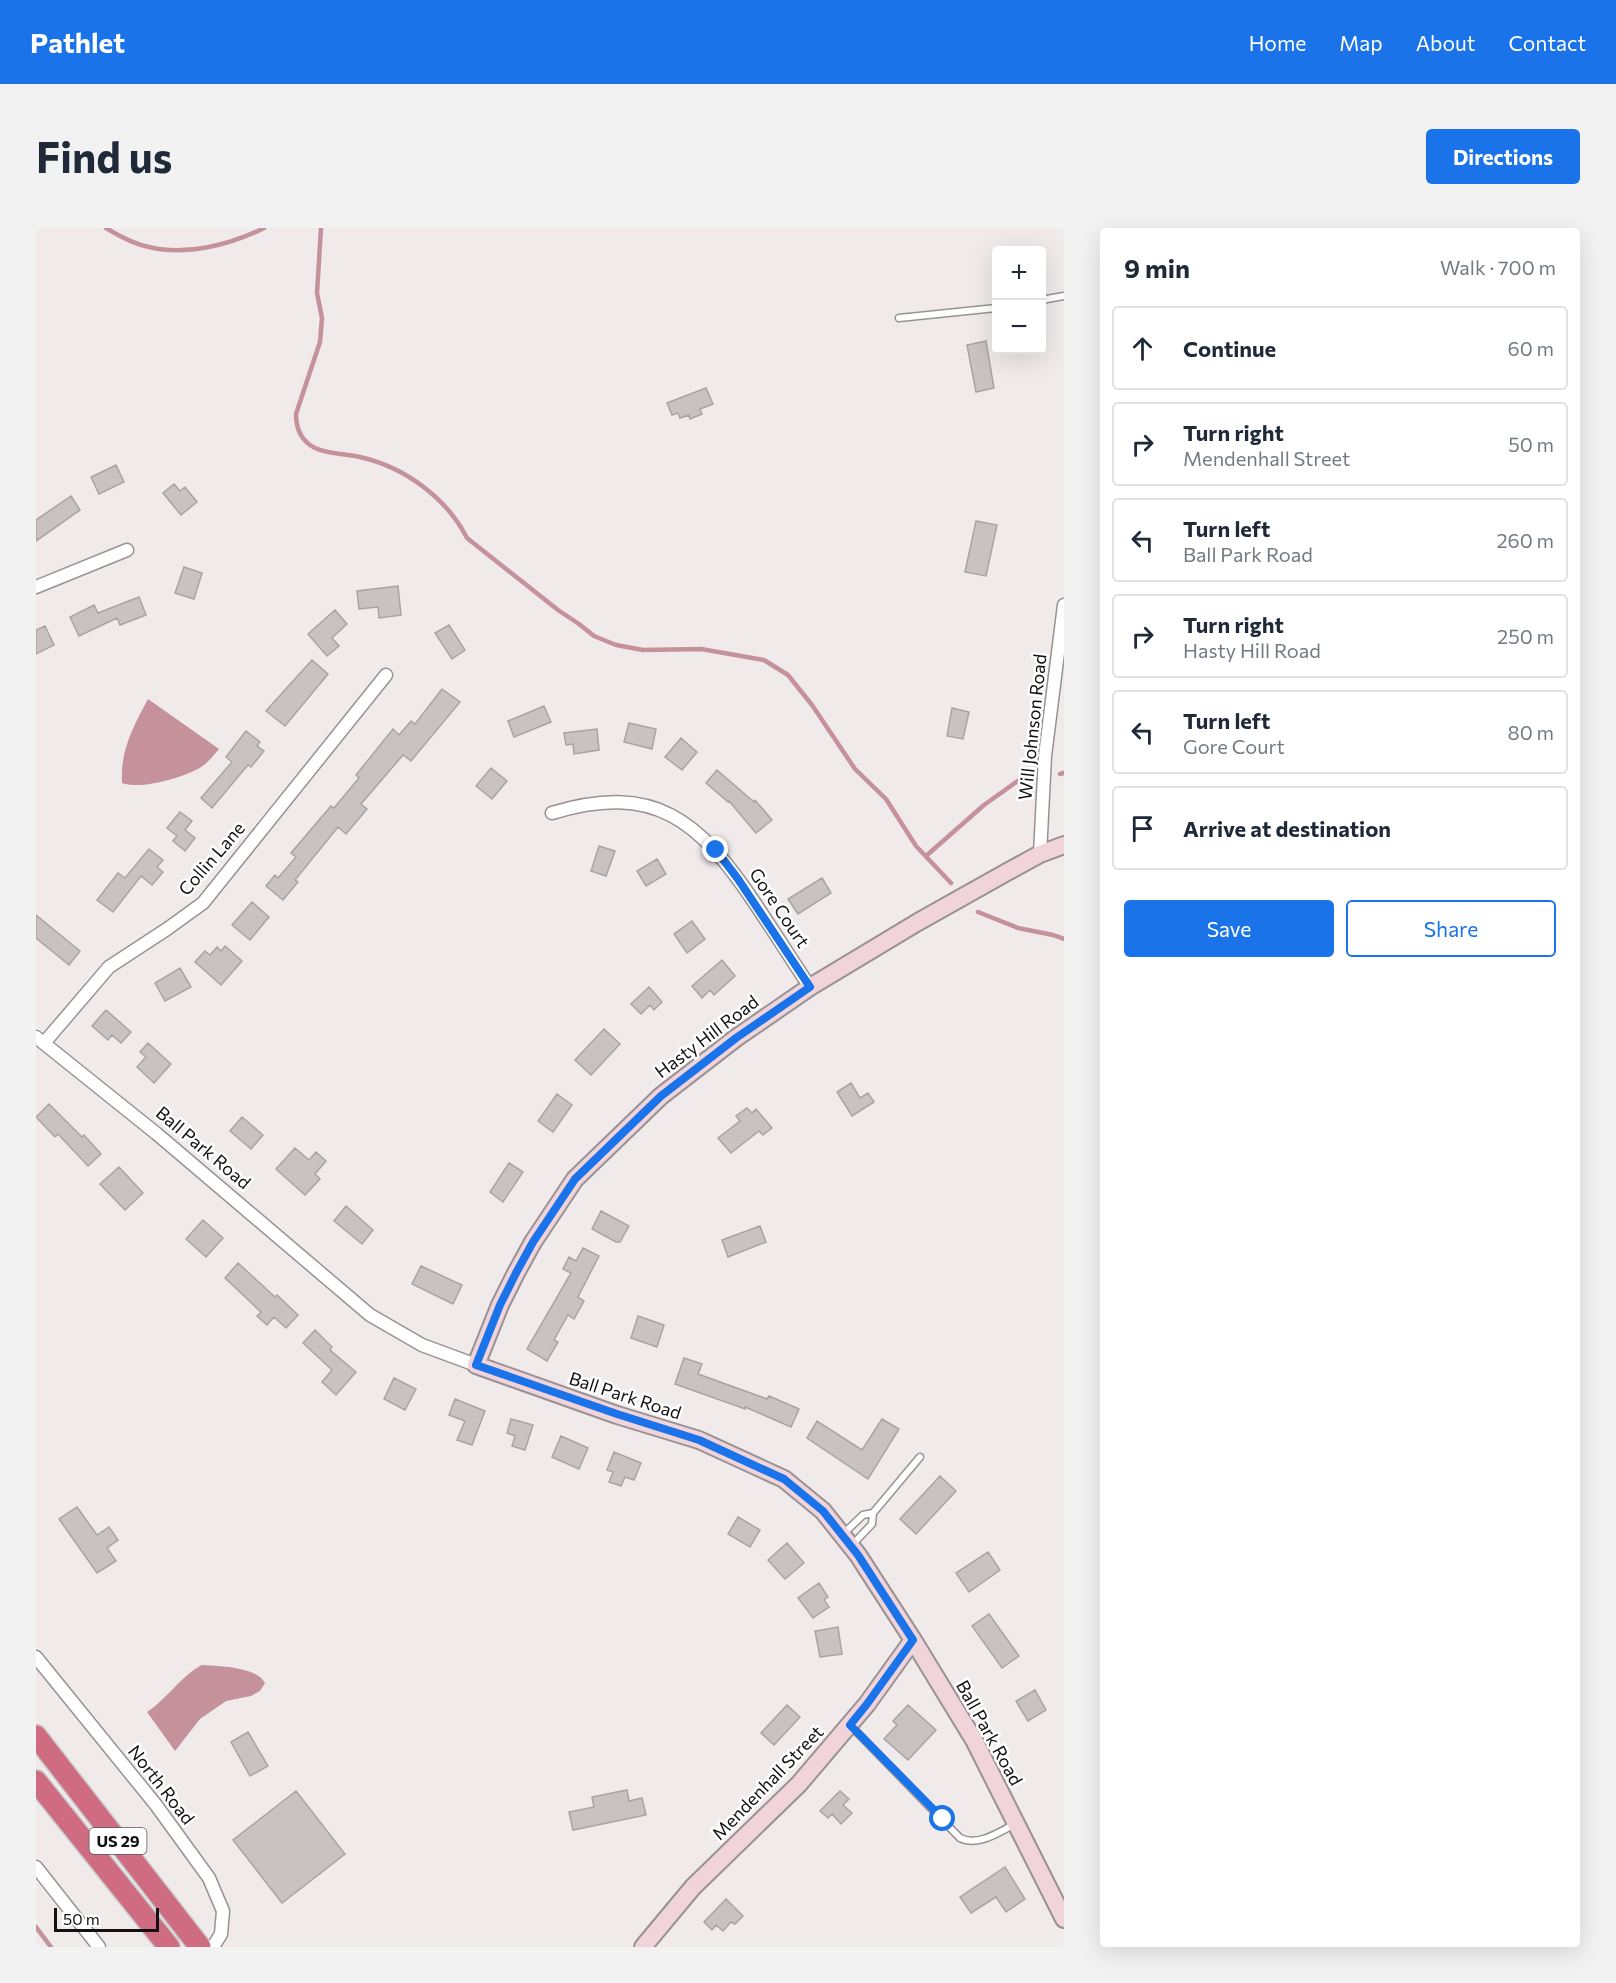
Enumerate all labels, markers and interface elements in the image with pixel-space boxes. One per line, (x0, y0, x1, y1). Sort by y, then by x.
text: Pathlet (30, 25, 125, 59)
text: Home (1249, 30, 1306, 55)
text: Map (1339, 30, 1383, 55)
text: About (1416, 30, 1475, 55)
text: Contact (1508, 30, 1586, 55)
button: Directions (1426, 129, 1580, 184)
text: Find us (36, 130, 172, 182)
map controls (992, 246, 1046, 354)
button: + (992, 246, 1046, 300)
text: 9 min (1124, 252, 1190, 283)
text: Walk · 700 m (1440, 255, 1556, 279)
button: − (992, 300, 1046, 354)
icon: ahead (1126, 332, 1159, 365)
text: Continue (1183, 335, 1276, 362)
text: 60 m (1508, 336, 1554, 360)
text: Turn right (1183, 419, 1284, 446)
icon: right (1126, 428, 1159, 461)
text: 50 m (1508, 432, 1554, 456)
text: Mendenhall Street (1183, 446, 1350, 470)
text: Turn left (1183, 515, 1270, 542)
icon: left (1126, 524, 1159, 557)
text: 260 m (1496, 528, 1554, 552)
text: Ball Park Road (1183, 542, 1313, 566)
text: Turn right (1183, 611, 1284, 638)
icon: right (1126, 620, 1159, 653)
text: 250 m (1497, 624, 1554, 648)
text: Hasty Hill Road (1183, 638, 1321, 662)
street label: Will Johnson Road (1013, 653, 1051, 801)
text: Turn left (1183, 707, 1270, 734)
icon: left (1126, 716, 1159, 749)
text: 80 m (1508, 720, 1554, 744)
text: Gore Court (1183, 734, 1285, 758)
icon: arrive (1126, 812, 1159, 845)
text: Arrive at destination (1183, 815, 1391, 842)
street label: Collin Lane (173, 817, 249, 900)
route end (702, 836, 728, 862)
street label: Gore Court (745, 863, 815, 952)
button: Save (1124, 900, 1334, 957)
button: Share (1346, 900, 1556, 957)
street label: Hasty Hill Road (650, 990, 763, 1082)
street label: Ball Park Road (152, 1101, 255, 1193)
street label: Ball Park Road (566, 1367, 684, 1424)
street label: Ball Park Road (952, 1676, 1028, 1789)
street label: Mendenhall Street (707, 1721, 827, 1844)
street label: North Road (124, 1740, 200, 1828)
route start (929, 1805, 955, 1831)
road number: US 29 (90, 1828, 146, 1854)
scale bar (54, 1905, 159, 1932)
text: 50 m (63, 1909, 100, 1928)

